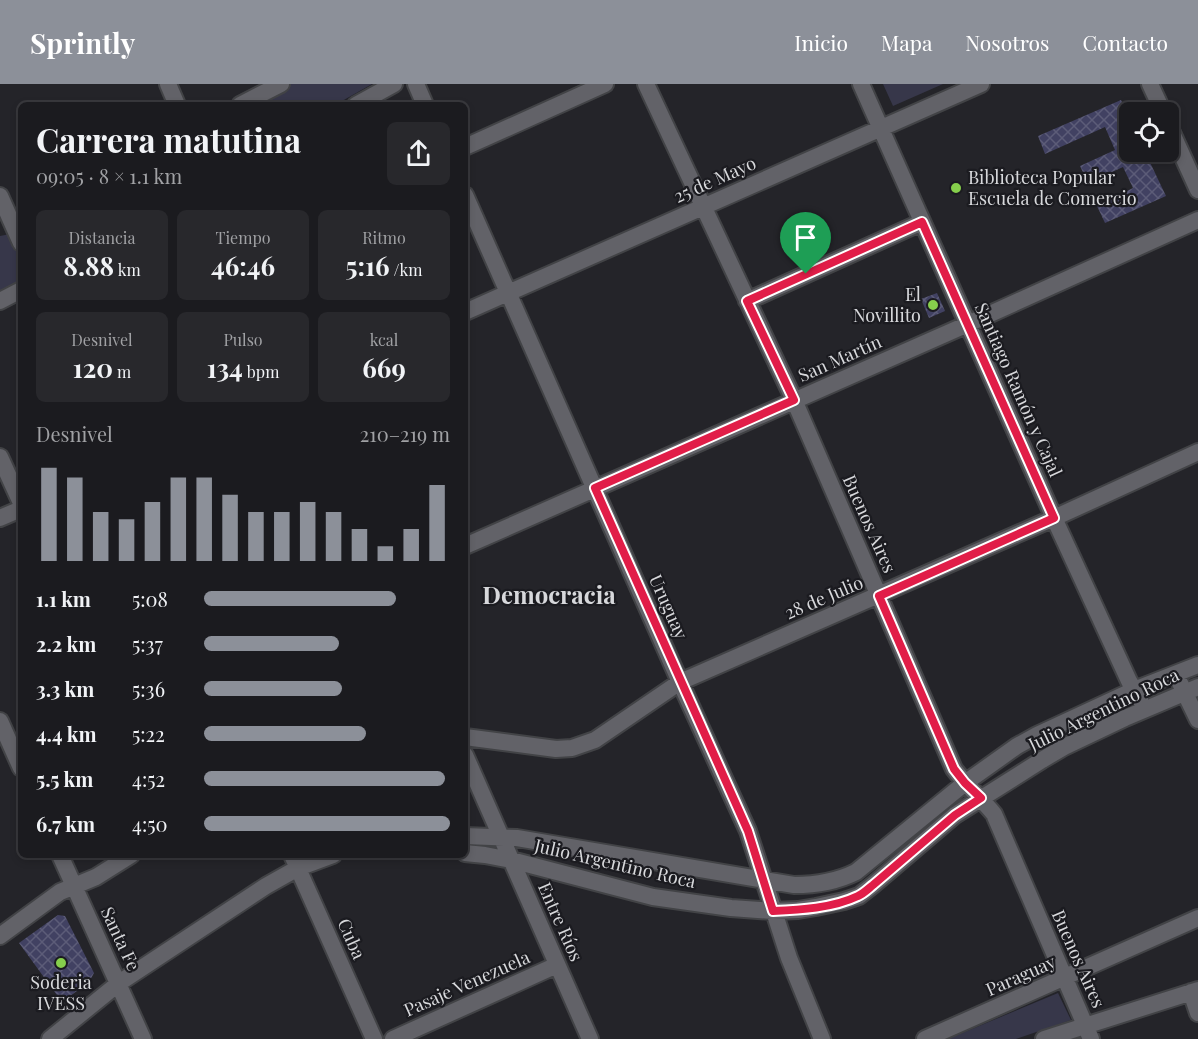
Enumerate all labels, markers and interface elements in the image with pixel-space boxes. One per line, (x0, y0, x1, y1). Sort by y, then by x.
text: Sprintly (30, 24, 135, 61)
text: Inicio (794, 28, 848, 56)
text: Mapa (881, 28, 932, 56)
text: Nosotros (965, 28, 1049, 56)
text: Contacto (1082, 28, 1168, 56)
map controls (1119, 102, 1179, 162)
button: locate (1119, 102, 1179, 162)
text: Carrera matutina (36, 117, 301, 161)
button: share (387, 122, 450, 185)
street label: 25 de Mayo (670, 150, 760, 208)
text: 09:05 · 8 × 1.1 km (36, 162, 182, 189)
place label: Biblioteca Popular Escuela de Comercio (968, 165, 1137, 210)
marker: Biblioteca Popular Escuela de Comercio (949, 181, 963, 195)
pin (780, 212, 831, 274)
icon: arrive (789, 221, 822, 254)
text: Distancia (68, 227, 136, 248)
text: Tiempo (216, 227, 271, 248)
text: Ritmo (362, 227, 406, 248)
text: 8.88 (63, 248, 114, 283)
text: 46:46 (211, 248, 275, 283)
text: 5:16 (346, 248, 390, 283)
text: km (114, 259, 141, 280)
text: /km (390, 259, 422, 280)
place label: El Novillito (853, 282, 921, 327)
marker: El Novillito (926, 298, 940, 312)
street label: Santiago Ramón y Cajal (970, 299, 1068, 480)
text: Desnivel (71, 329, 133, 350)
text: Pulso (223, 329, 263, 350)
text: kcal (370, 329, 398, 350)
street label: San Martín (794, 329, 885, 387)
text: 120 (73, 350, 113, 385)
text: 134 (207, 350, 243, 385)
text: 669 (362, 350, 406, 385)
text: m (113, 361, 131, 382)
text: bpm (243, 361, 279, 382)
text: Desnivel (36, 420, 113, 447)
text: 210–219 m (360, 420, 450, 447)
street label: Buenos Aires (838, 471, 902, 576)
street label: Uruguay (644, 570, 694, 643)
street label: 28 de Julio (781, 570, 867, 624)
district label: Democracia (482, 578, 616, 610)
text: 1.1 km (36, 585, 91, 612)
text: 5:08 (132, 585, 168, 612)
text: 2.2 km (36, 630, 96, 657)
text: 5:37 (132, 630, 163, 657)
street label: Julio Argentino Roca (1023, 662, 1183, 756)
text: 3.3 km (36, 675, 94, 702)
text: 5:36 (132, 675, 165, 702)
text: 4.4 km (36, 720, 97, 747)
text: 5:22 (132, 720, 165, 747)
text: 5.5 km (36, 765, 93, 792)
text: 4:52 (132, 765, 165, 792)
text: 6.7 km (36, 810, 95, 837)
text: 4:50 (132, 810, 168, 837)
street label: Julio Argentino Roca (531, 833, 698, 893)
street label: Entre Ríos (533, 878, 589, 965)
street label: Santa Fe (96, 903, 146, 974)
street label: Buenos Aires (1047, 906, 1111, 1011)
street label: Cuba (332, 915, 371, 963)
street label: Pasaje Venezuela (400, 945, 533, 1022)
street label: Paraguay (982, 949, 1059, 1001)
marker: Soderia IVESS (54, 956, 68, 970)
place label: Soderia IVESS (30, 970, 92, 1015)

